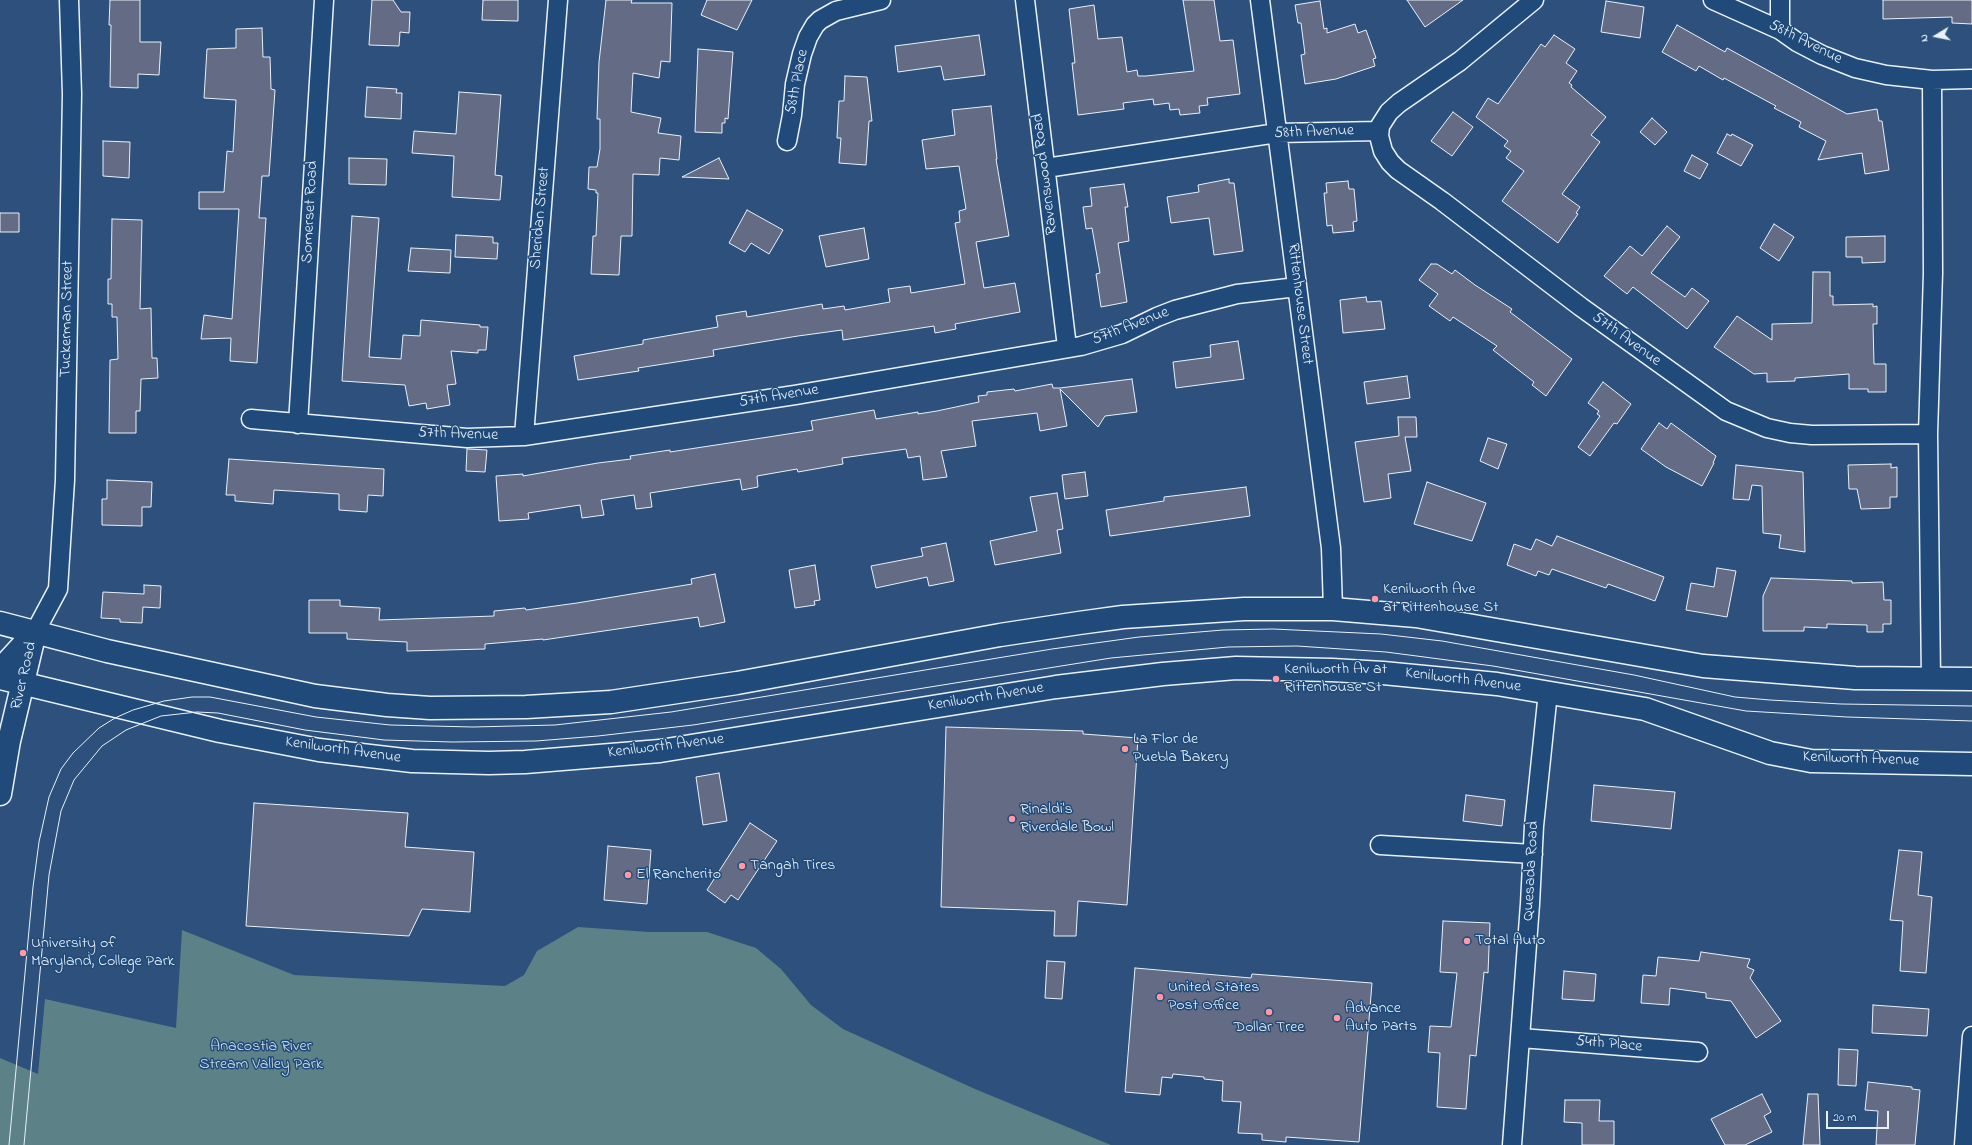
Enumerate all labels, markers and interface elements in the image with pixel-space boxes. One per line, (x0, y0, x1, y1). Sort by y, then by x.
street label: 58th Avenue (1765, 16, 1845, 70)
north arrow (1916, 16, 1956, 56)
text: N (1916, 33, 1933, 43)
street label: 58th Place (782, 48, 814, 116)
street label: Ravenswood Road (1029, 112, 1063, 236)
street label: 58th Avenue (1274, 122, 1354, 144)
street label: Somerset Road (299, 160, 323, 264)
street label: Sheridan Street (527, 166, 555, 270)
street label: Rittenhouse Street (1282, 242, 1316, 366)
street label: Tuckerman Street (57, 260, 79, 378)
street label: 57th Avenue (1090, 304, 1172, 350)
street label: 57th Avenue (1588, 309, 1664, 371)
street label: 57th Avenue (738, 381, 820, 413)
street label: 57th Avenue (417, 424, 499, 446)
place label: Kenilworth Ave at Rittenhouse St (1383, 580, 1499, 618)
marker: Kenilworth Ave at Rittenhouse St (1370, 594, 1380, 604)
street label: River Road (8, 640, 42, 712)
place label: Kenilworth Av at Rittenhouse St (1284, 660, 1387, 698)
street label: Kenilworth Avenue (1404, 664, 1522, 698)
marker: Kenilworth Av at Rittenhouse St (1271, 674, 1281, 684)
street label: Kenilworth Avenue (927, 679, 1045, 717)
street label: Kenilworth Avenue (607, 730, 725, 764)
place label: La Flor de Puebla Bakery (1133, 730, 1228, 768)
street label: Kenilworth Avenue (284, 733, 402, 769)
marker: La Flor de Puebla Bakery (1120, 744, 1130, 754)
street label: Kenilworth Avenue (1802, 748, 1920, 772)
place label: Rinaldi's Riverdale Bowl (1020, 800, 1114, 838)
marker: Rinaldi's Riverdale Bowl (1007, 814, 1017, 824)
street label: Quesada Road (1520, 821, 1544, 921)
place label: Tangah Tires (750, 856, 835, 876)
marker: Tangah Tires (737, 861, 747, 871)
place label: El Rancherito (636, 865, 721, 885)
marker: El Rancherito (623, 870, 633, 880)
place label: Total Auto (1475, 931, 1545, 951)
place label: University of Maryland, College Park (31, 934, 175, 972)
marker: Total Auto (1462, 936, 1472, 946)
marker: University of Maryland, College Park (18, 948, 28, 958)
place label: United States Post Office (1168, 978, 1259, 1016)
marker: United States Post Office (1155, 992, 1165, 1002)
place label: Advance Auto Parts (1345, 999, 1417, 1037)
marker: Dollar Tree (1264, 1007, 1274, 1017)
marker: Advance Auto Parts (1332, 1013, 1342, 1023)
place label: Dollar Tree (1233, 1018, 1305, 1038)
street label: 54th Place (1575, 1033, 1643, 1057)
park label: Anacostia River Stream Valley Park (199, 1037, 323, 1075)
scale bar (1828, 1103, 1891, 1129)
text: 20 m (1833, 1109, 1856, 1127)

